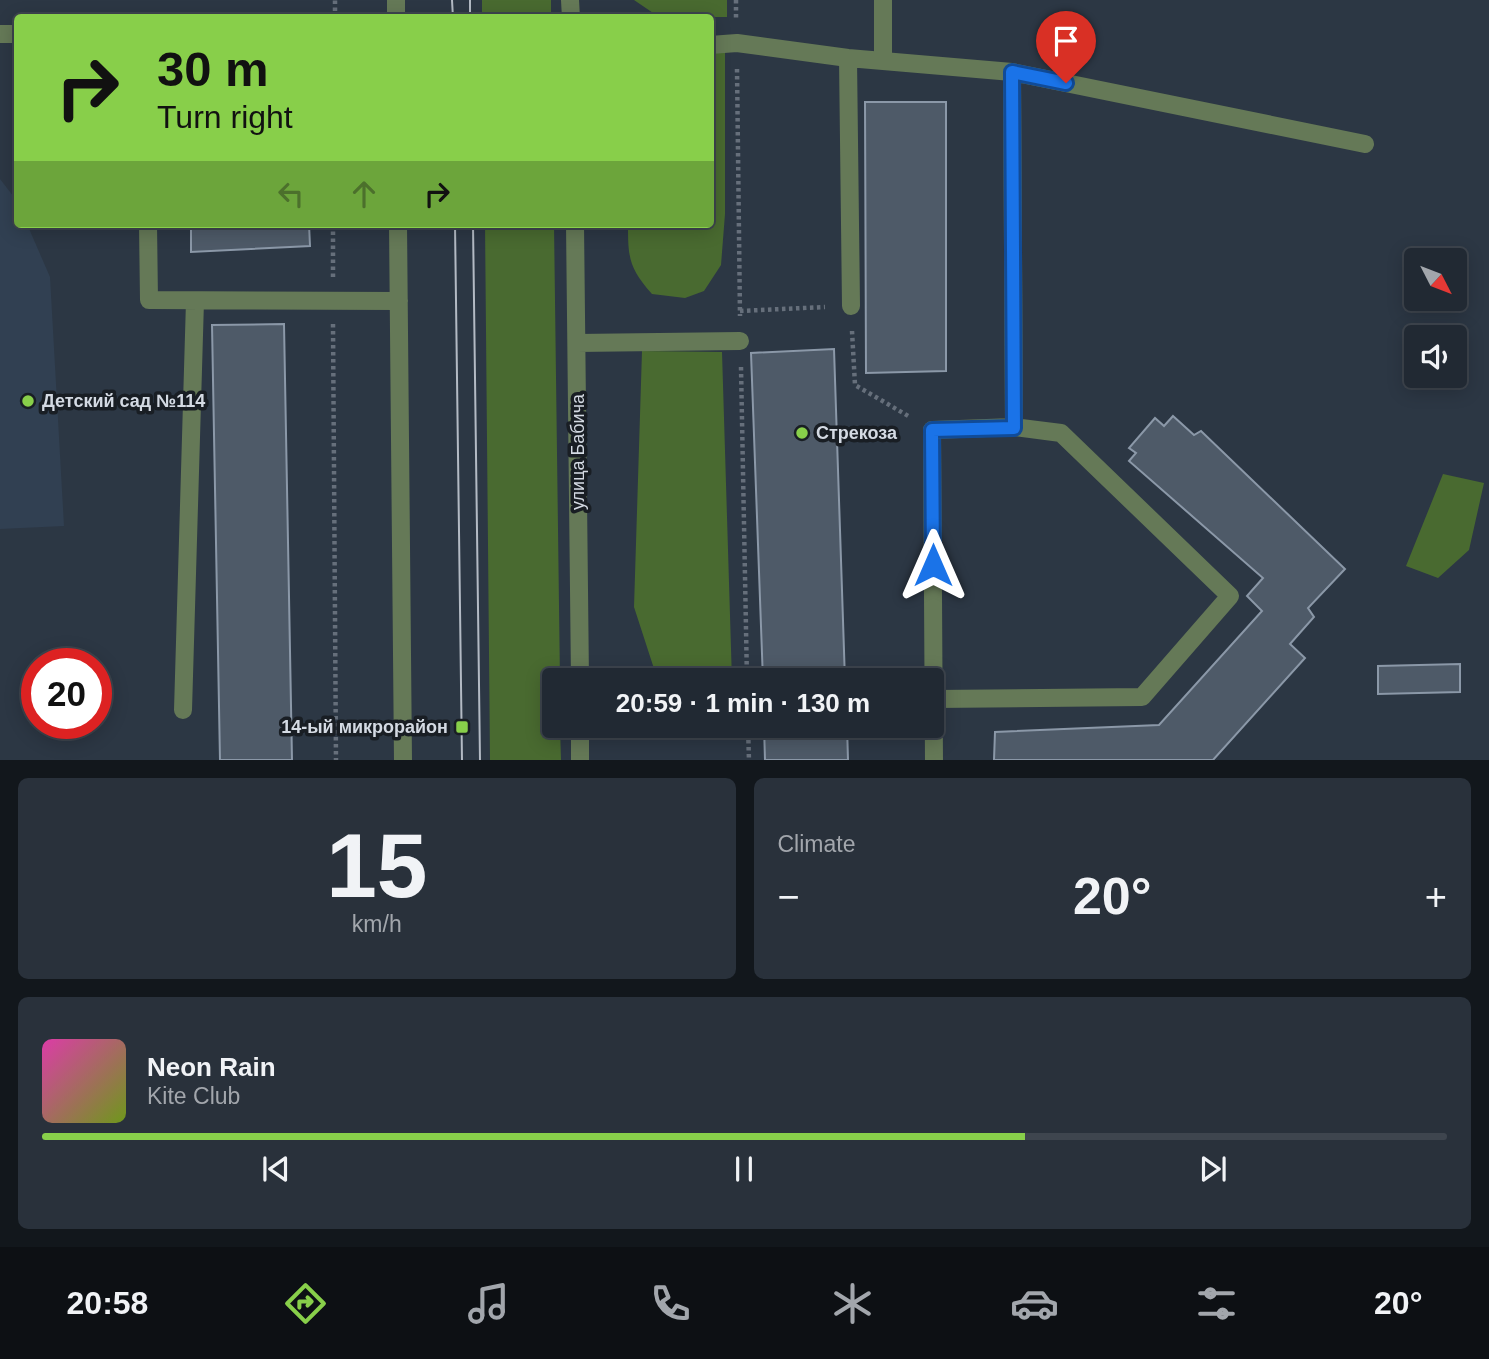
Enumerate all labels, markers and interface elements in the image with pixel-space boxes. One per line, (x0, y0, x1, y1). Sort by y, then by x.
pin (1036, 11, 1096, 83)
icon: arrive (1047, 22, 1085, 60)
icon: right (42, 42, 133, 133)
text: 30 m (157, 42, 269, 96)
text: Turn right (157, 99, 293, 135)
icon: left (272, 175, 310, 213)
icon: ahead (345, 175, 383, 213)
icon: right (418, 175, 456, 213)
north arrow (1404, 248, 1466, 312)
map controls (1404, 248, 1467, 388)
button: sound (1404, 325, 1467, 388)
place label: Детский сад №114 (42, 391, 205, 411)
marker: Детский сад №114 (20, 393, 36, 409)
street label: улица Бабича (568, 393, 588, 510)
place label: Стрекоза (816, 423, 898, 443)
marker: Стрекоза (794, 425, 810, 441)
position arrow (896, 528, 970, 602)
speed limit sign: 20 (21, 648, 112, 739)
text: 20:59 · 1 min · 130 m (616, 688, 870, 718)
place label: 14-ый микрорайон (281, 717, 448, 737)
marker: 14-ый микрорайон (454, 719, 470, 735)
text: 15 (326, 815, 427, 916)
text: Climate (778, 831, 855, 857)
text: 20° (1073, 867, 1152, 925)
text: − (778, 876, 800, 918)
text: + (1425, 876, 1447, 918)
text: km/h (352, 911, 402, 937)
text: Neon Rain (147, 1052, 276, 1082)
text: Kite Club (147, 1083, 240, 1109)
icon: previous (257, 1150, 295, 1188)
icon: pause (725, 1150, 763, 1188)
icon: next (1194, 1150, 1232, 1188)
icon: directions (281, 1279, 330, 1328)
icon: music (464, 1279, 513, 1328)
icon: phone (646, 1279, 695, 1328)
icon: climate (828, 1279, 877, 1328)
icon: car (1010, 1279, 1059, 1328)
icon: filters (1192, 1279, 1241, 1328)
text: 20:58 (67, 1285, 148, 1321)
text: 20° (1374, 1285, 1422, 1321)

